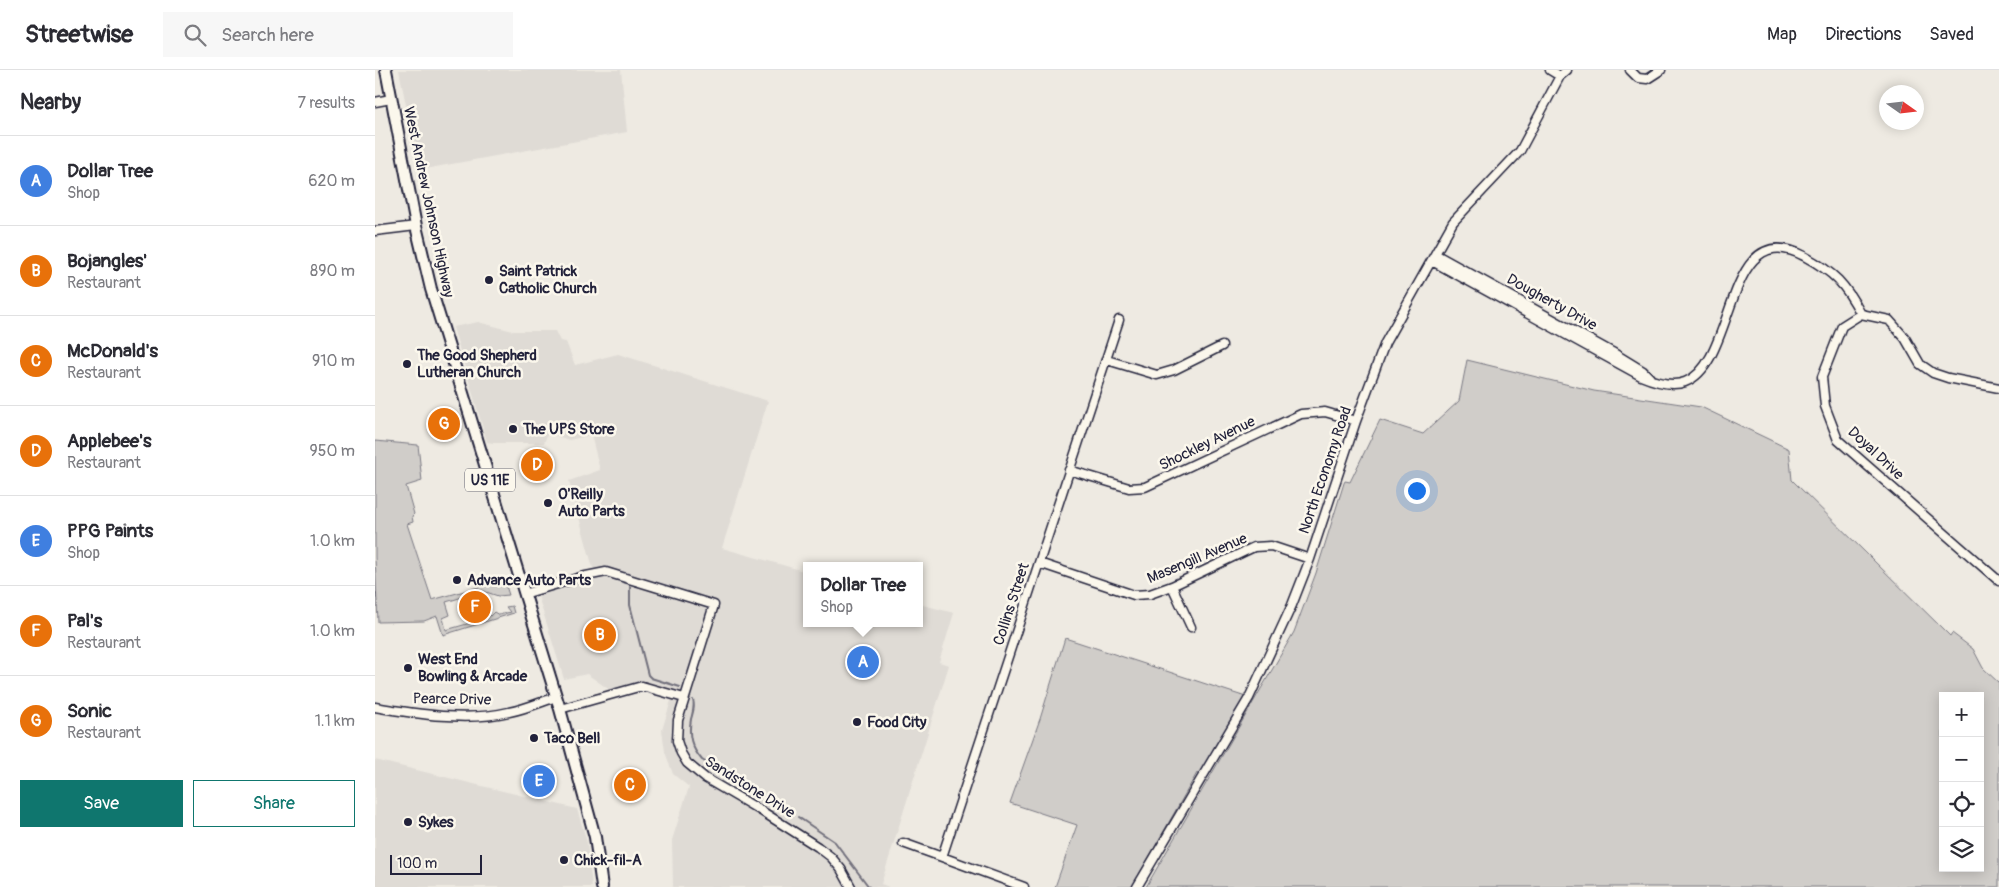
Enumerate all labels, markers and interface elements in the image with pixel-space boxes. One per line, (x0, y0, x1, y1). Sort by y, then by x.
search box (163, 12, 513, 57)
text: Streetwise (25, 20, 133, 49)
icon: search (181, 21, 209, 49)
text: Search here (221, 23, 314, 47)
text: Map (1767, 23, 1797, 46)
text: Directions (1825, 23, 1901, 46)
text: Saved (1929, 23, 1974, 46)
north arrow (1879, 85, 1924, 130)
text: Nearby (20, 89, 81, 116)
text: 7 results (297, 93, 355, 113)
street label: West Andrew Johnson Highway (399, 105, 458, 300)
text: Dollar Tree (67, 159, 153, 183)
text: A (31, 171, 41, 191)
text: 620 m (308, 171, 355, 191)
text: Shop (67, 183, 100, 203)
text: Bojangles' (67, 249, 147, 273)
text: B (31, 261, 41, 281)
text: 890 m (310, 261, 355, 281)
place label: Saint Patrick Catholic Church (499, 262, 597, 298)
street label: Dougherty Drive (1503, 270, 1601, 335)
text: Restaurant (67, 273, 141, 293)
marker: Saint Patrick Catholic Church (483, 274, 495, 286)
text: McDonald's (67, 339, 158, 363)
place label: The Good Shepherd Lutheran Church (416, 346, 537, 382)
text: C (31, 351, 41, 371)
text: 910 m (312, 351, 355, 371)
marker: The Good Shepherd Lutheran Church (401, 358, 413, 370)
text: Restaurant (67, 363, 141, 383)
street label: North Economy Road (1295, 404, 1356, 536)
pin: G (428, 405, 460, 443)
street label: Shockley Avenue (1156, 412, 1259, 475)
place label: The UPS Store (522, 420, 615, 439)
marker: The UPS Store (507, 423, 519, 435)
street label: Doyal Drive (1844, 423, 1908, 484)
text: Applebee's (67, 429, 151, 453)
text: D (31, 441, 41, 461)
text: 950 m (309, 441, 355, 461)
pin: D (521, 446, 553, 484)
text: Restaurant (67, 453, 141, 473)
road number: US 11E (465, 468, 515, 492)
your location (1404, 478, 1430, 504)
place label: O'Reilly Auto Parts (558, 485, 625, 521)
marker: O'Reilly Auto Parts (542, 497, 554, 509)
text: PPG Paints (67, 519, 153, 543)
street label: Masengill Avenue (1144, 529, 1251, 588)
text: E (32, 531, 40, 551)
text: 1.0 km (310, 531, 355, 551)
text: Shop (67, 543, 100, 563)
street label: Collins Street (989, 560, 1034, 648)
popup (803, 562, 923, 627)
place label: Advance Auto Parts (467, 571, 591, 590)
text: Dollar Tree (820, 573, 906, 597)
marker: Advance Auto Parts (451, 574, 463, 586)
pin: F (459, 588, 491, 626)
text: Shop (820, 597, 853, 617)
text: Pal's (67, 609, 102, 633)
pin: B (584, 616, 616, 654)
text: F (31, 621, 41, 641)
text: 1.0 km (310, 621, 355, 641)
text: Restaurant (67, 633, 141, 653)
pin: A (847, 643, 879, 681)
place label: West End Bowling & Arcade (418, 650, 528, 686)
marker: West End Bowling & Arcade (402, 662, 414, 674)
street label: Pearce Drive (413, 689, 492, 710)
map controls (1939, 692, 1984, 872)
button: + (1939, 692, 1984, 737)
text: Sonic (67, 699, 112, 723)
text: G (31, 711, 41, 731)
text: 1.1 km (315, 711, 355, 731)
place label: Food City (867, 713, 927, 732)
marker: Food City (851, 716, 863, 728)
text: Restaurant (67, 723, 141, 743)
place label: Taco Bell (543, 729, 600, 748)
marker: Taco Bell (528, 732, 540, 744)
button: − (1939, 737, 1984, 782)
street label: Sandstone Drive (701, 752, 799, 823)
pin: E (523, 762, 555, 800)
pin: C (614, 766, 646, 804)
button: Save (20, 780, 183, 827)
button: Share (193, 780, 355, 827)
button: locate (1939, 782, 1984, 827)
place label: Sykes (418, 813, 454, 832)
marker: Sykes (402, 816, 414, 828)
button: layers (1939, 827, 1984, 872)
place label: Chick-fil-A (574, 851, 642, 870)
scale bar (390, 852, 483, 875)
marker: Chick-fil-A (558, 854, 570, 866)
text: 100 m (397, 855, 437, 872)

